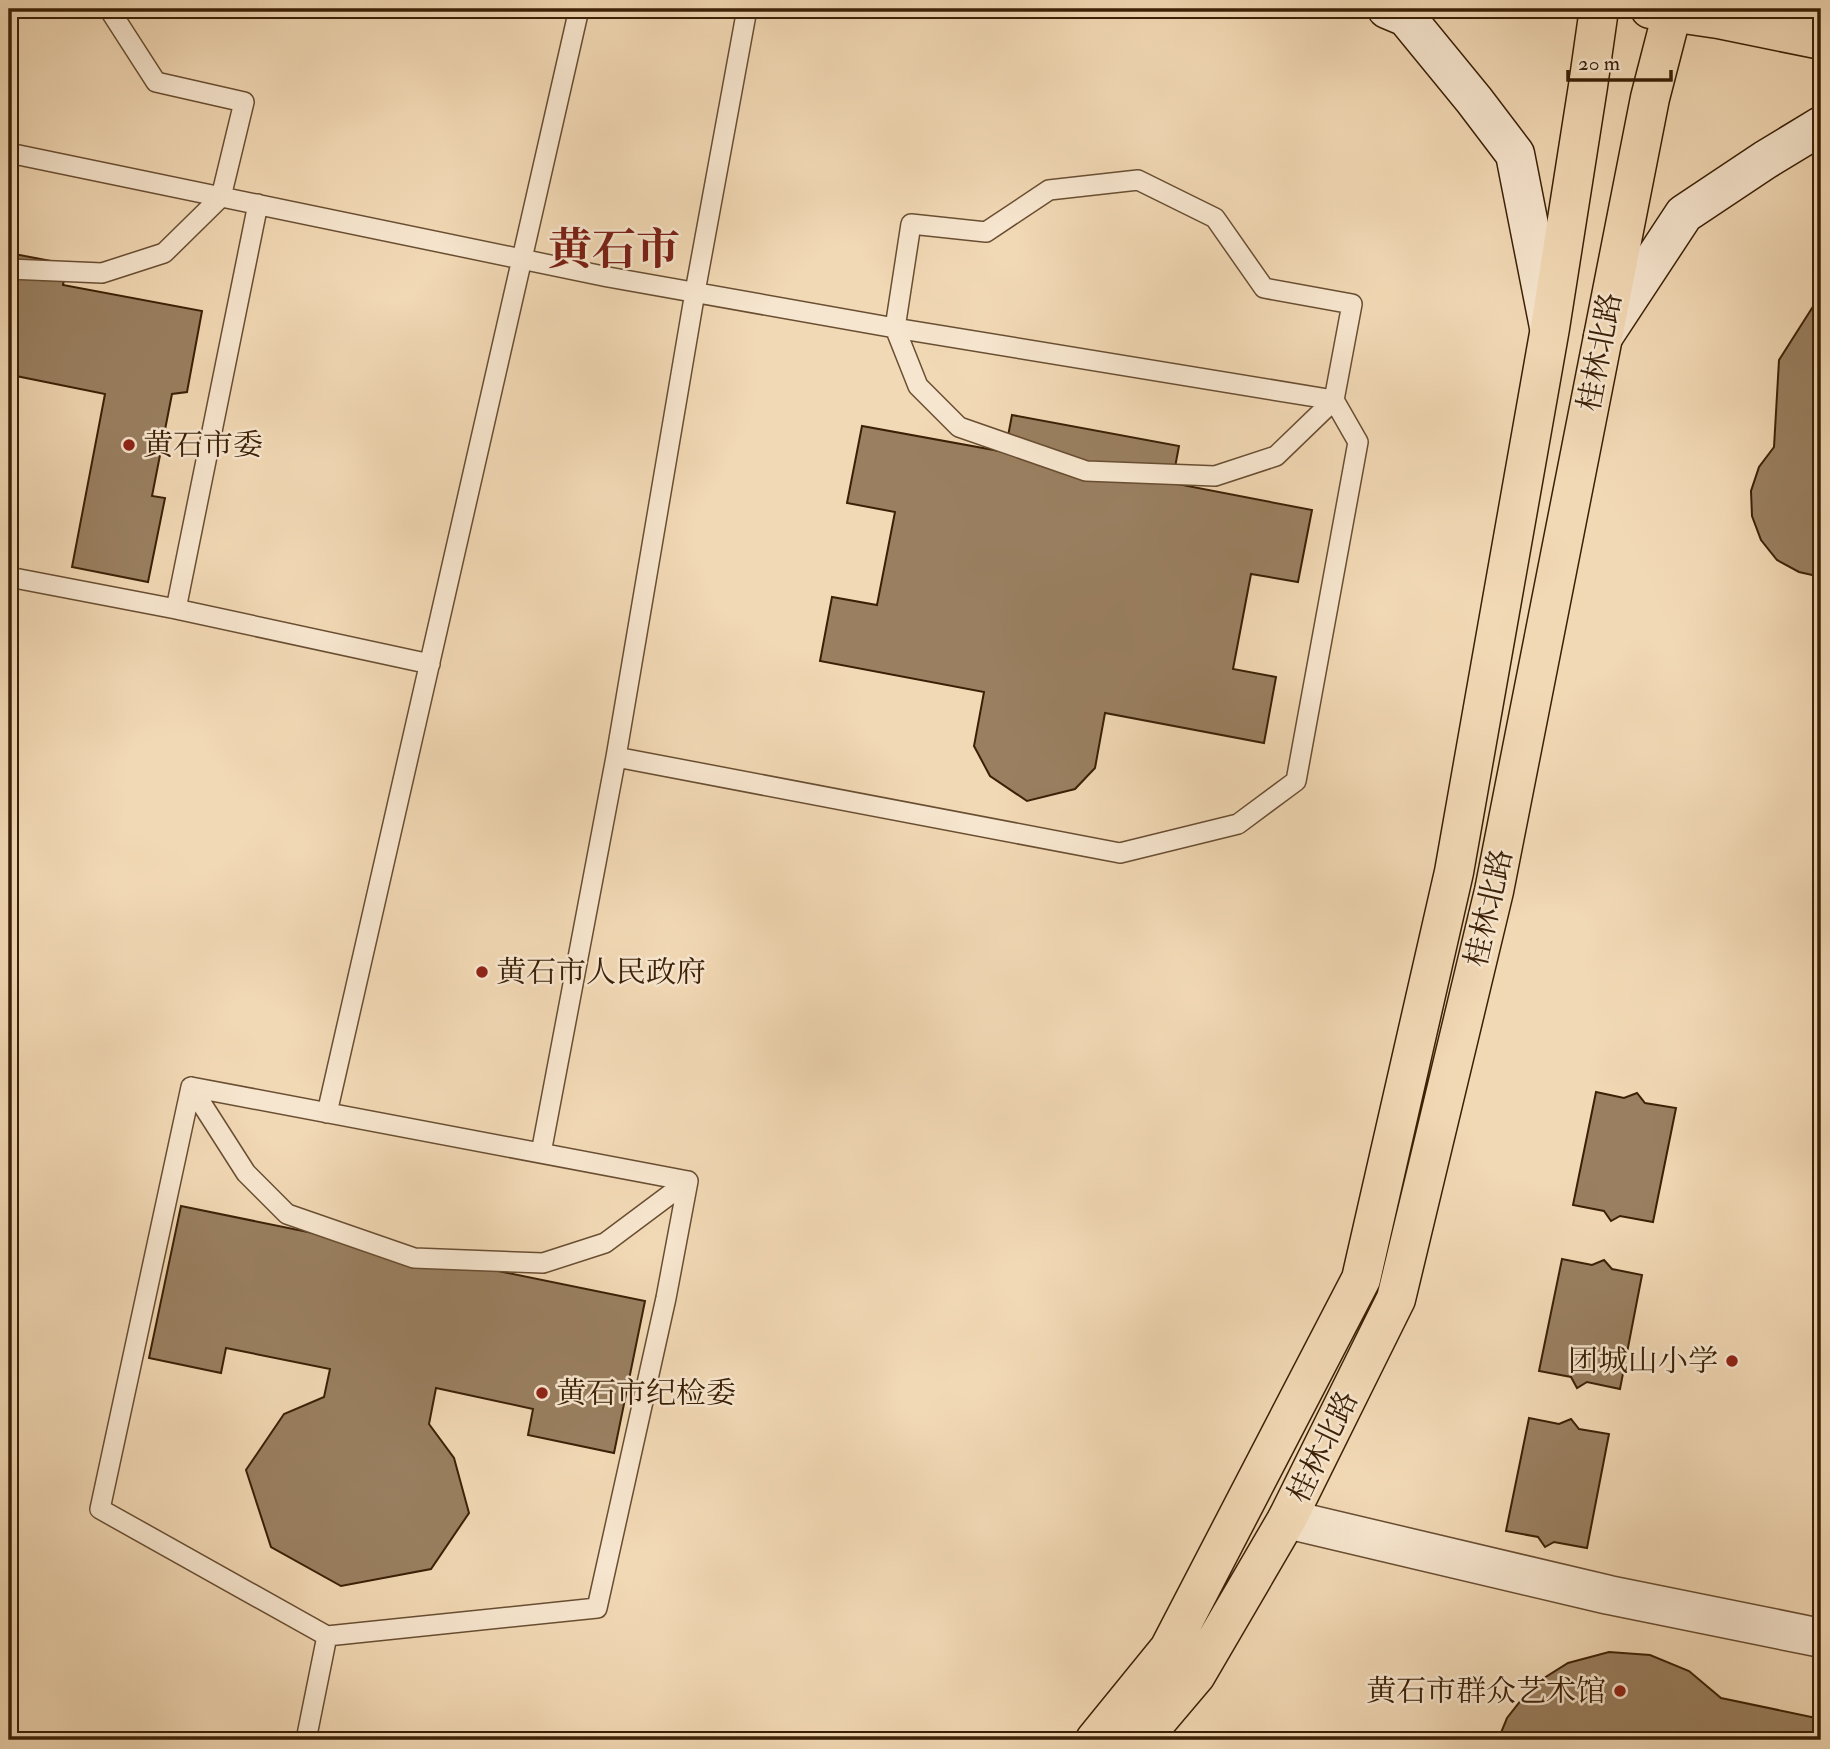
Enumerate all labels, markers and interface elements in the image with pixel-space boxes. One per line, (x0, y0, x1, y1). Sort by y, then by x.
scale bar (1568, 38, 1671, 82)
text: 20 m (1578, 50, 1620, 77)
district label: 黄石市 (548, 223, 680, 278)
street label: 桂林北路 (1570, 290, 1630, 414)
place label: 黄石市委 (143, 427, 263, 464)
marker: 黄石市委 (121, 437, 137, 453)
street label: 桂林北路 (1457, 845, 1521, 971)
place label: 黄石市人民政府 (496, 954, 706, 991)
marker: 黄石市人民政府 (474, 964, 490, 980)
place label: 团城山小学 (1568, 1343, 1718, 1380)
marker: 团城山小学 (1724, 1353, 1740, 1369)
place label: 黄石市纪检委 (556, 1375, 736, 1412)
marker: 黄石市纪检委 (534, 1385, 550, 1401)
street label: 桂林北路 (1280, 1385, 1366, 1509)
place label: 黄石市群众艺术馆 (1366, 1673, 1606, 1710)
marker: 黄石市群众艺术馆 (1612, 1683, 1628, 1699)

